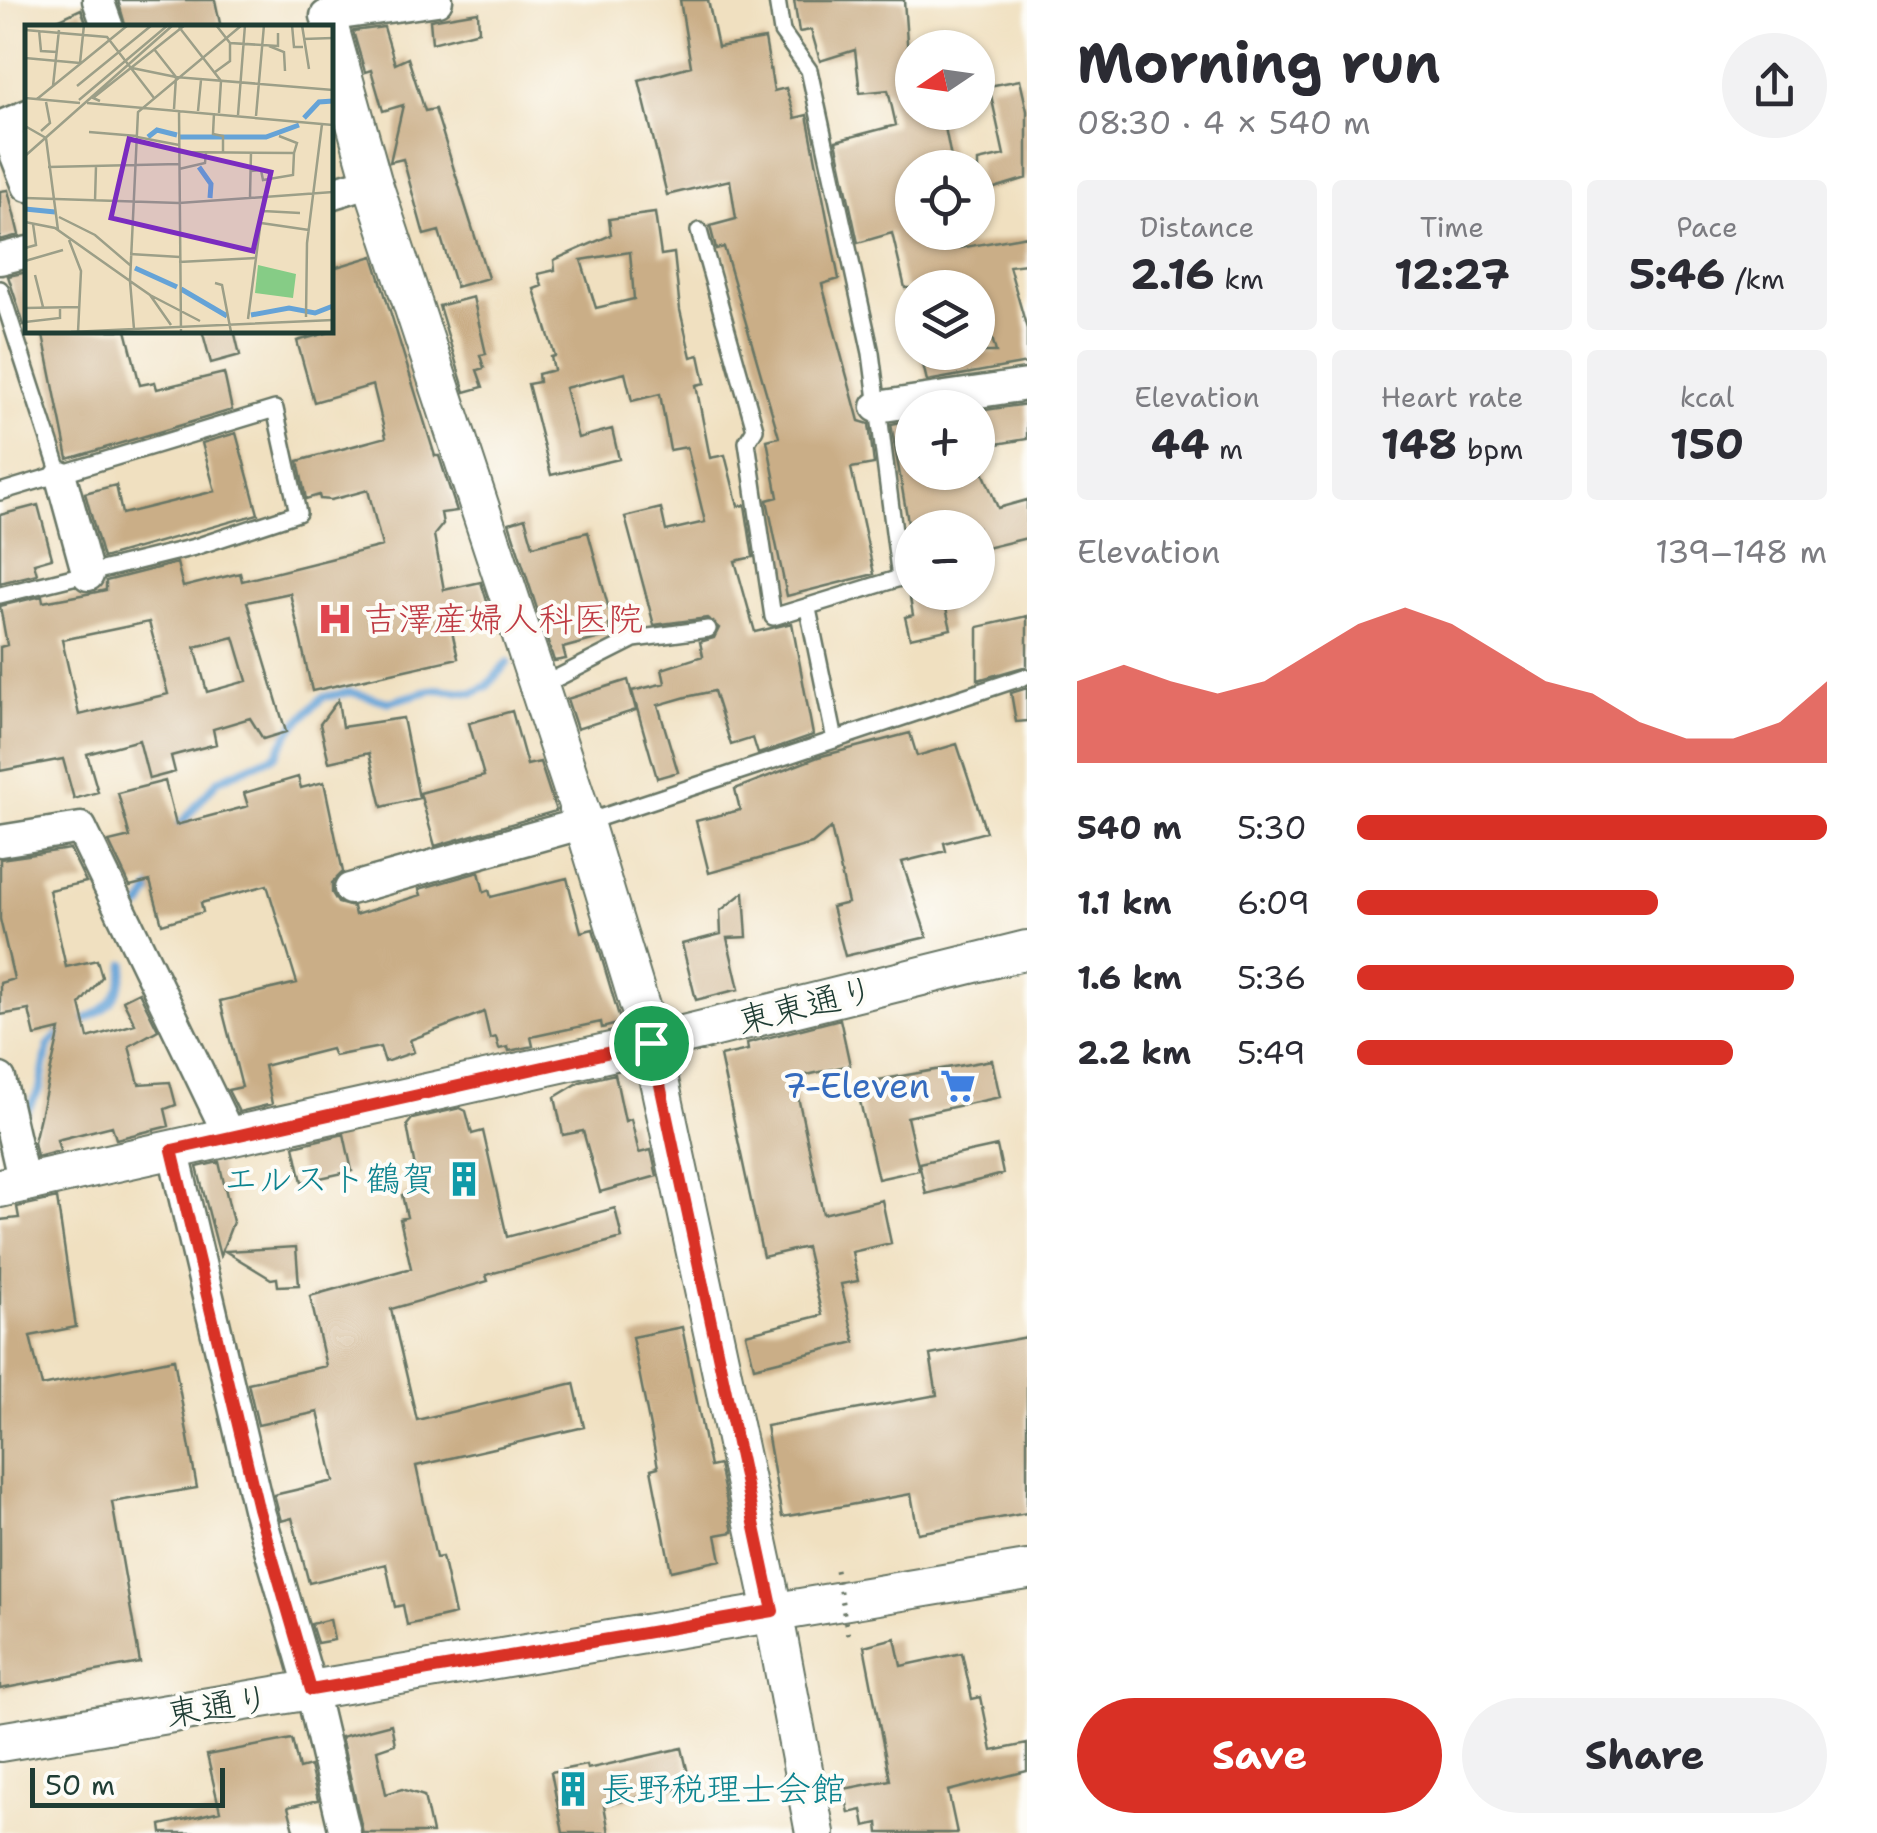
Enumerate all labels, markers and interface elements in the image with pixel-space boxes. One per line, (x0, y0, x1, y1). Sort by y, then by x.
inset map (25, 25, 332, 332)
text: Morning run (1077, 26, 1441, 100)
north arrow (895, 30, 995, 130)
map controls (895, 30, 995, 610)
button: share (1722, 33, 1827, 138)
text: 08:30 · 4 × 540 m (1077, 101, 1371, 144)
button: locate (895, 150, 995, 250)
text: Distance (1140, 208, 1254, 246)
text: Time (1420, 208, 1484, 246)
text: Pace (1676, 208, 1738, 246)
text: 2.16 (1130, 246, 1215, 302)
text: 12:27 (1394, 246, 1510, 302)
text: 5:46 (1629, 246, 1725, 302)
text: km (1215, 260, 1264, 298)
text: /km (1725, 260, 1785, 298)
button: layers (895, 270, 995, 370)
text: Elevation (1134, 378, 1260, 416)
text: Heart rate (1381, 378, 1523, 416)
text: kcal (1680, 378, 1734, 416)
button: + (895, 390, 995, 490)
text: 44 (1151, 416, 1210, 472)
text: 148 (1381, 416, 1457, 472)
text: 150 (1670, 416, 1744, 472)
text: m (1210, 430, 1243, 468)
text: bpm (1457, 430, 1523, 468)
button: − (895, 510, 995, 610)
text: Elevation (1077, 530, 1220, 573)
text: 139–148 m (1655, 530, 1827, 573)
place label: 吉澤産婦人科医院 (363, 595, 643, 642)
hospital icon: 吉澤産婦人科医院 (316, 600, 354, 638)
text: 540 m (1077, 806, 1182, 849)
text: 5:30 (1237, 806, 1307, 849)
text: 1.1 km (1077, 881, 1172, 924)
text: 6:09 (1237, 881, 1310, 924)
text: 1.6 km (1077, 956, 1182, 999)
text: 5:36 (1237, 956, 1306, 999)
street label: 東東通り (732, 965, 879, 1044)
pin (609, 1001, 694, 1086)
icon: arrive (624, 1016, 679, 1071)
text: 2.2 km (1077, 1031, 1191, 1074)
text: 5:49 (1237, 1031, 1306, 1074)
place label: 7-Eleven (782, 1062, 930, 1109)
supermarket icon: 7-Eleven (939, 1067, 977, 1105)
place label: エルスト鶴賀 (223, 1155, 436, 1202)
building icon: エルスト鶴賀 (445, 1160, 483, 1198)
street label: 東通り (162, 1674, 273, 1737)
button: Save (1077, 1698, 1442, 1813)
button: Share (1462, 1698, 1827, 1813)
scale bar (30, 1763, 225, 1808)
place label: 長野税理士会館 (601, 1765, 846, 1812)
text: 50 m (45, 1766, 115, 1804)
building icon: 長野税理士会館 (554, 1770, 592, 1808)

